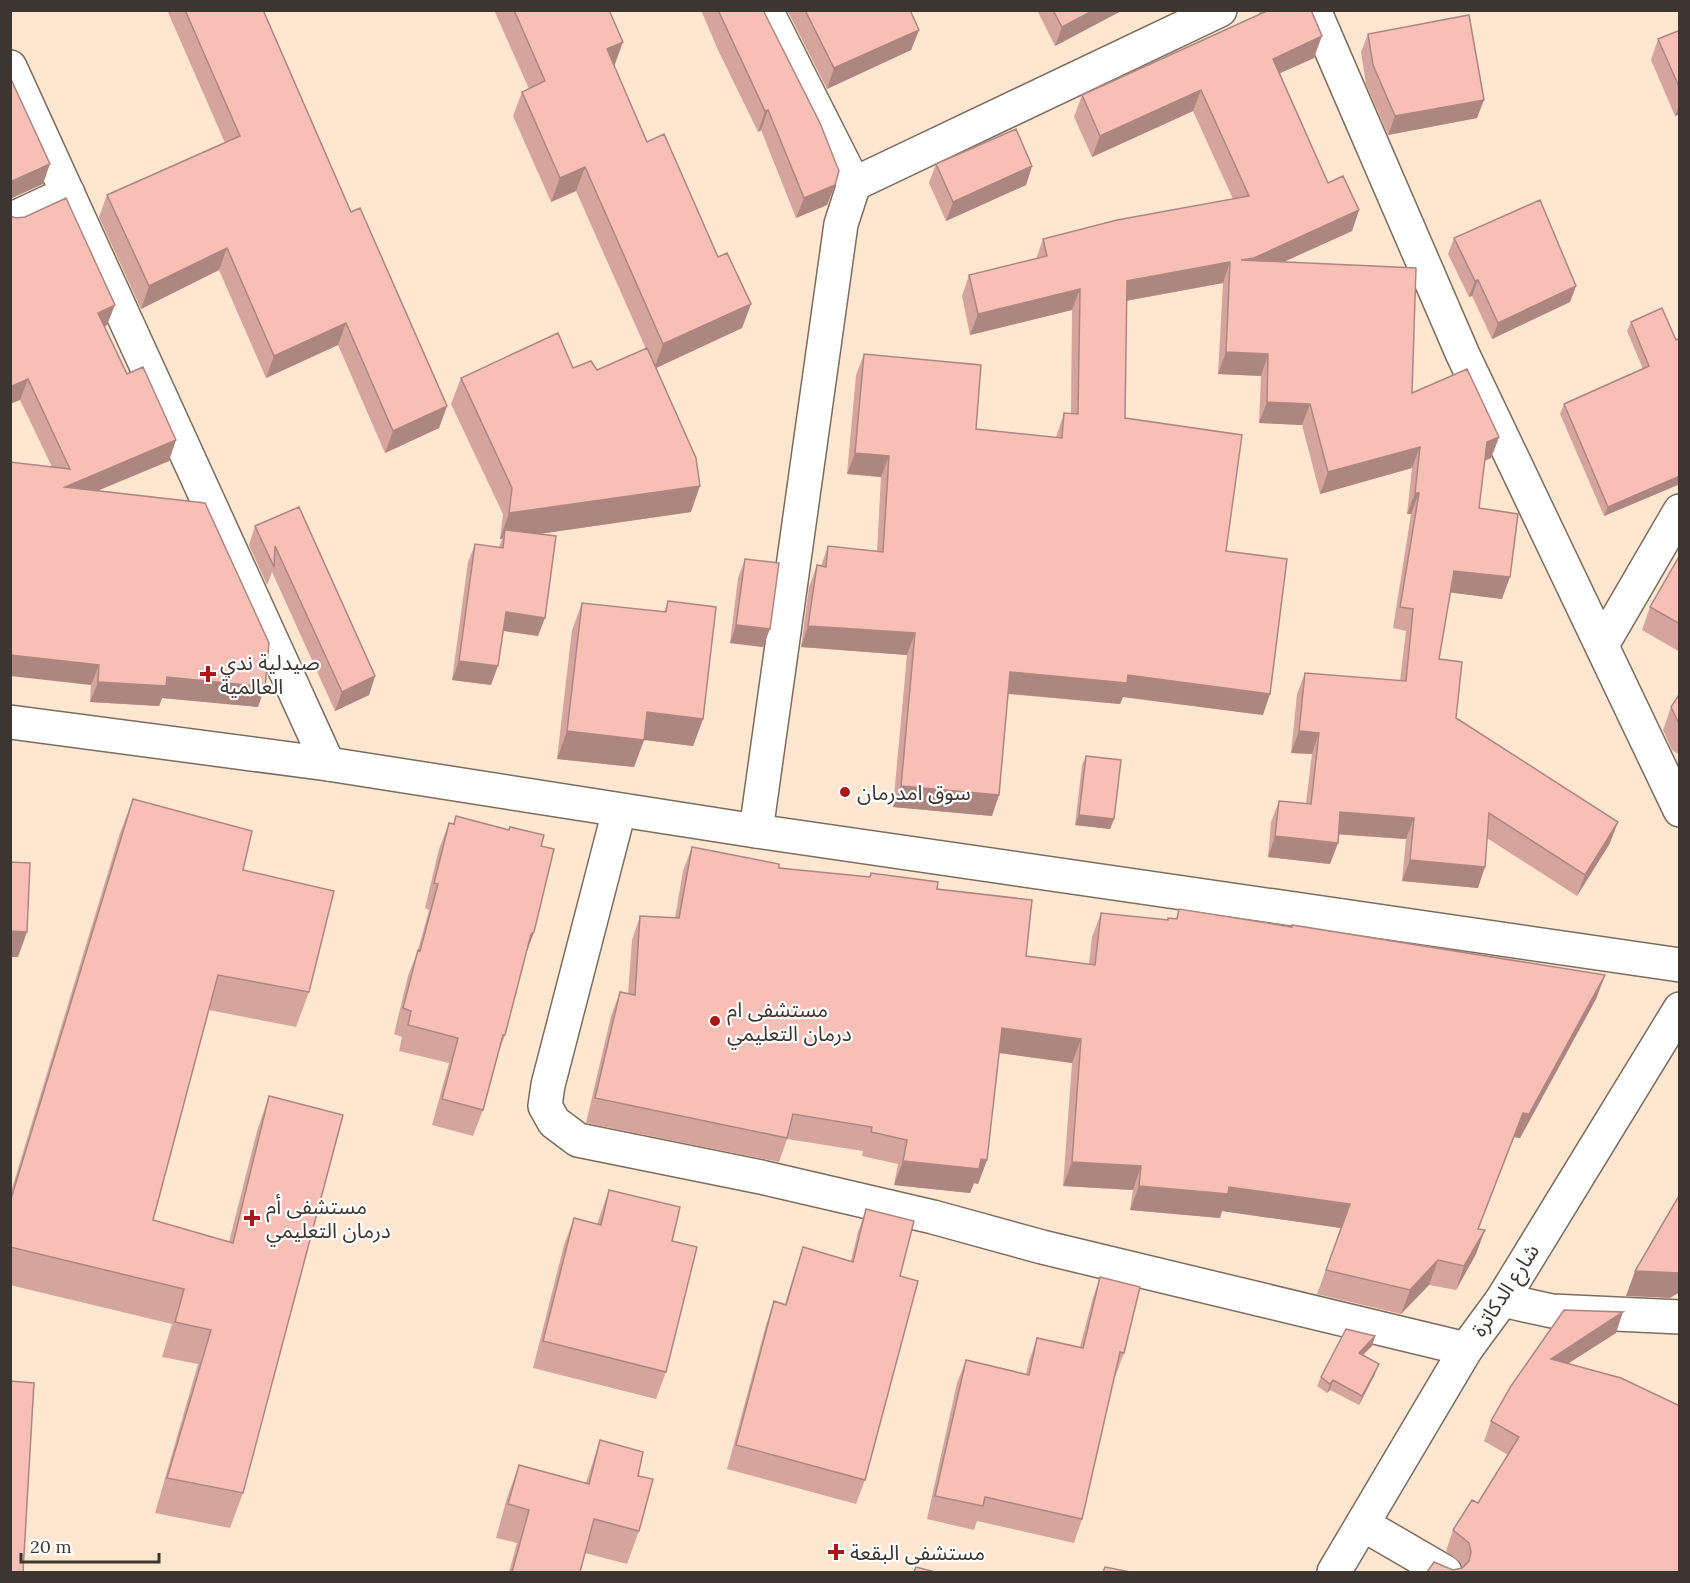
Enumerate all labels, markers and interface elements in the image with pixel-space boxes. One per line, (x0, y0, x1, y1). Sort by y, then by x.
place label: صيدلية ندي العالمية (220, 649, 320, 700)
marker: صيدلية ندي العالمية (201, 667, 215, 681)
place label: سوق امدرمان (857, 779, 971, 806)
marker: سوق امدرمان (838, 785, 852, 799)
place label: مستشفى ام درمان التعليمي (727, 996, 852, 1049)
marker: مستشفى ام درمان التعليمي (708, 1014, 722, 1028)
place label: مستشفى أم درمان التعليمي (266, 1193, 391, 1246)
marker: مستشفى أم درمان التعليمي (243, 1209, 261, 1227)
street label: شارع الدكاترة (1465, 1239, 1547, 1343)
scale bar (21, 1526, 159, 1564)
text: 20 m (30, 1535, 72, 1558)
place label: مستشفى البقعة (850, 1539, 985, 1566)
marker: مستشفى البقعة (827, 1543, 845, 1561)

